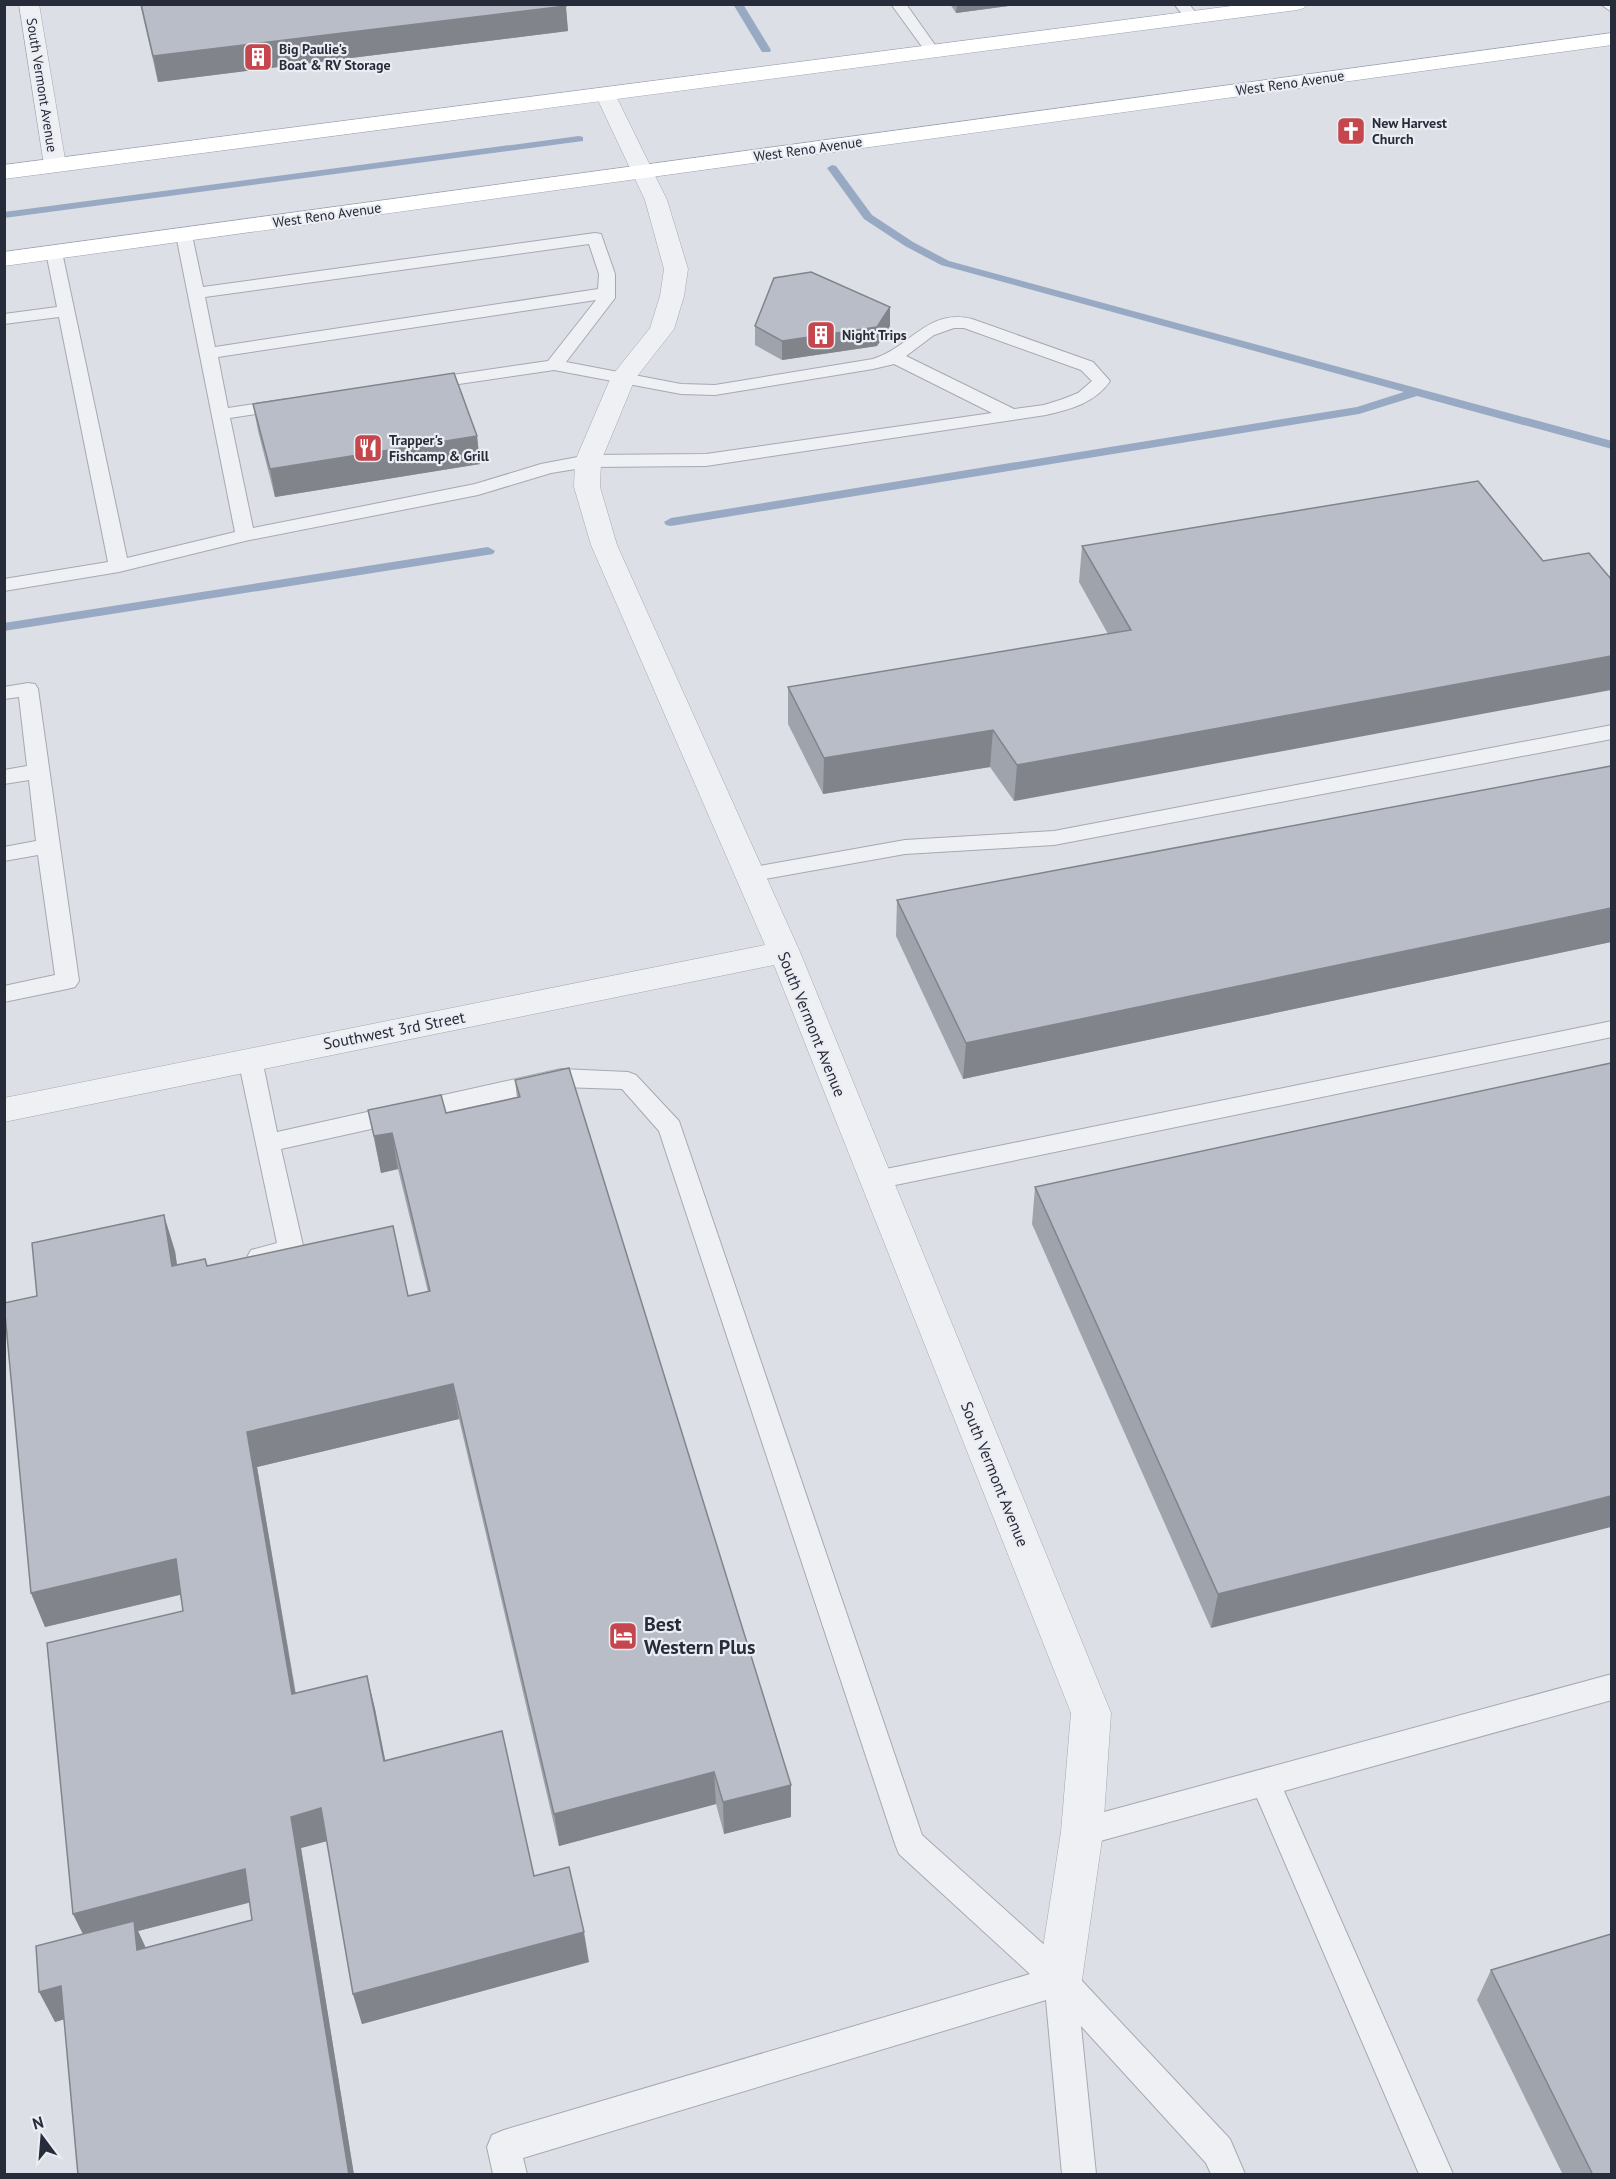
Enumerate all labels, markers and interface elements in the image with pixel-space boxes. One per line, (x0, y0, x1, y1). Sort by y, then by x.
street label: South Vermont Avenue (23, 17, 61, 153)
place label: Big Paulie's Boat & RV Storage (279, 40, 391, 74)
building icon: Big Paulie's Boat & RV Storage (242, 41, 274, 73)
street label: West Reno Avenue (1235, 66, 1345, 100)
place label: New Harvest Church (1372, 114, 1447, 148)
church icon: New Harvest Church (1335, 115, 1367, 147)
street label: West Reno Avenue (753, 132, 863, 166)
street label: West Reno Avenue (272, 198, 382, 232)
building icon: Night Trips (805, 319, 837, 351)
place label: Night Trips (842, 326, 907, 344)
place label: Trapper's Fishcamp & Grill (389, 431, 490, 465)
restaurant icon: Trapper's Fishcamp & Grill (352, 432, 384, 464)
street label: South Vermont Avenue (774, 948, 850, 1100)
street label: Southwest 3rd Street (321, 1006, 467, 1054)
street label: South Vermont Avenue (957, 1398, 1033, 1550)
place label: Best Western Plus (644, 1611, 755, 1660)
hotel icon: Best Western Plus (607, 1620, 639, 1652)
north arrow (12, 2107, 72, 2167)
text: N (30, 2112, 46, 2134)

